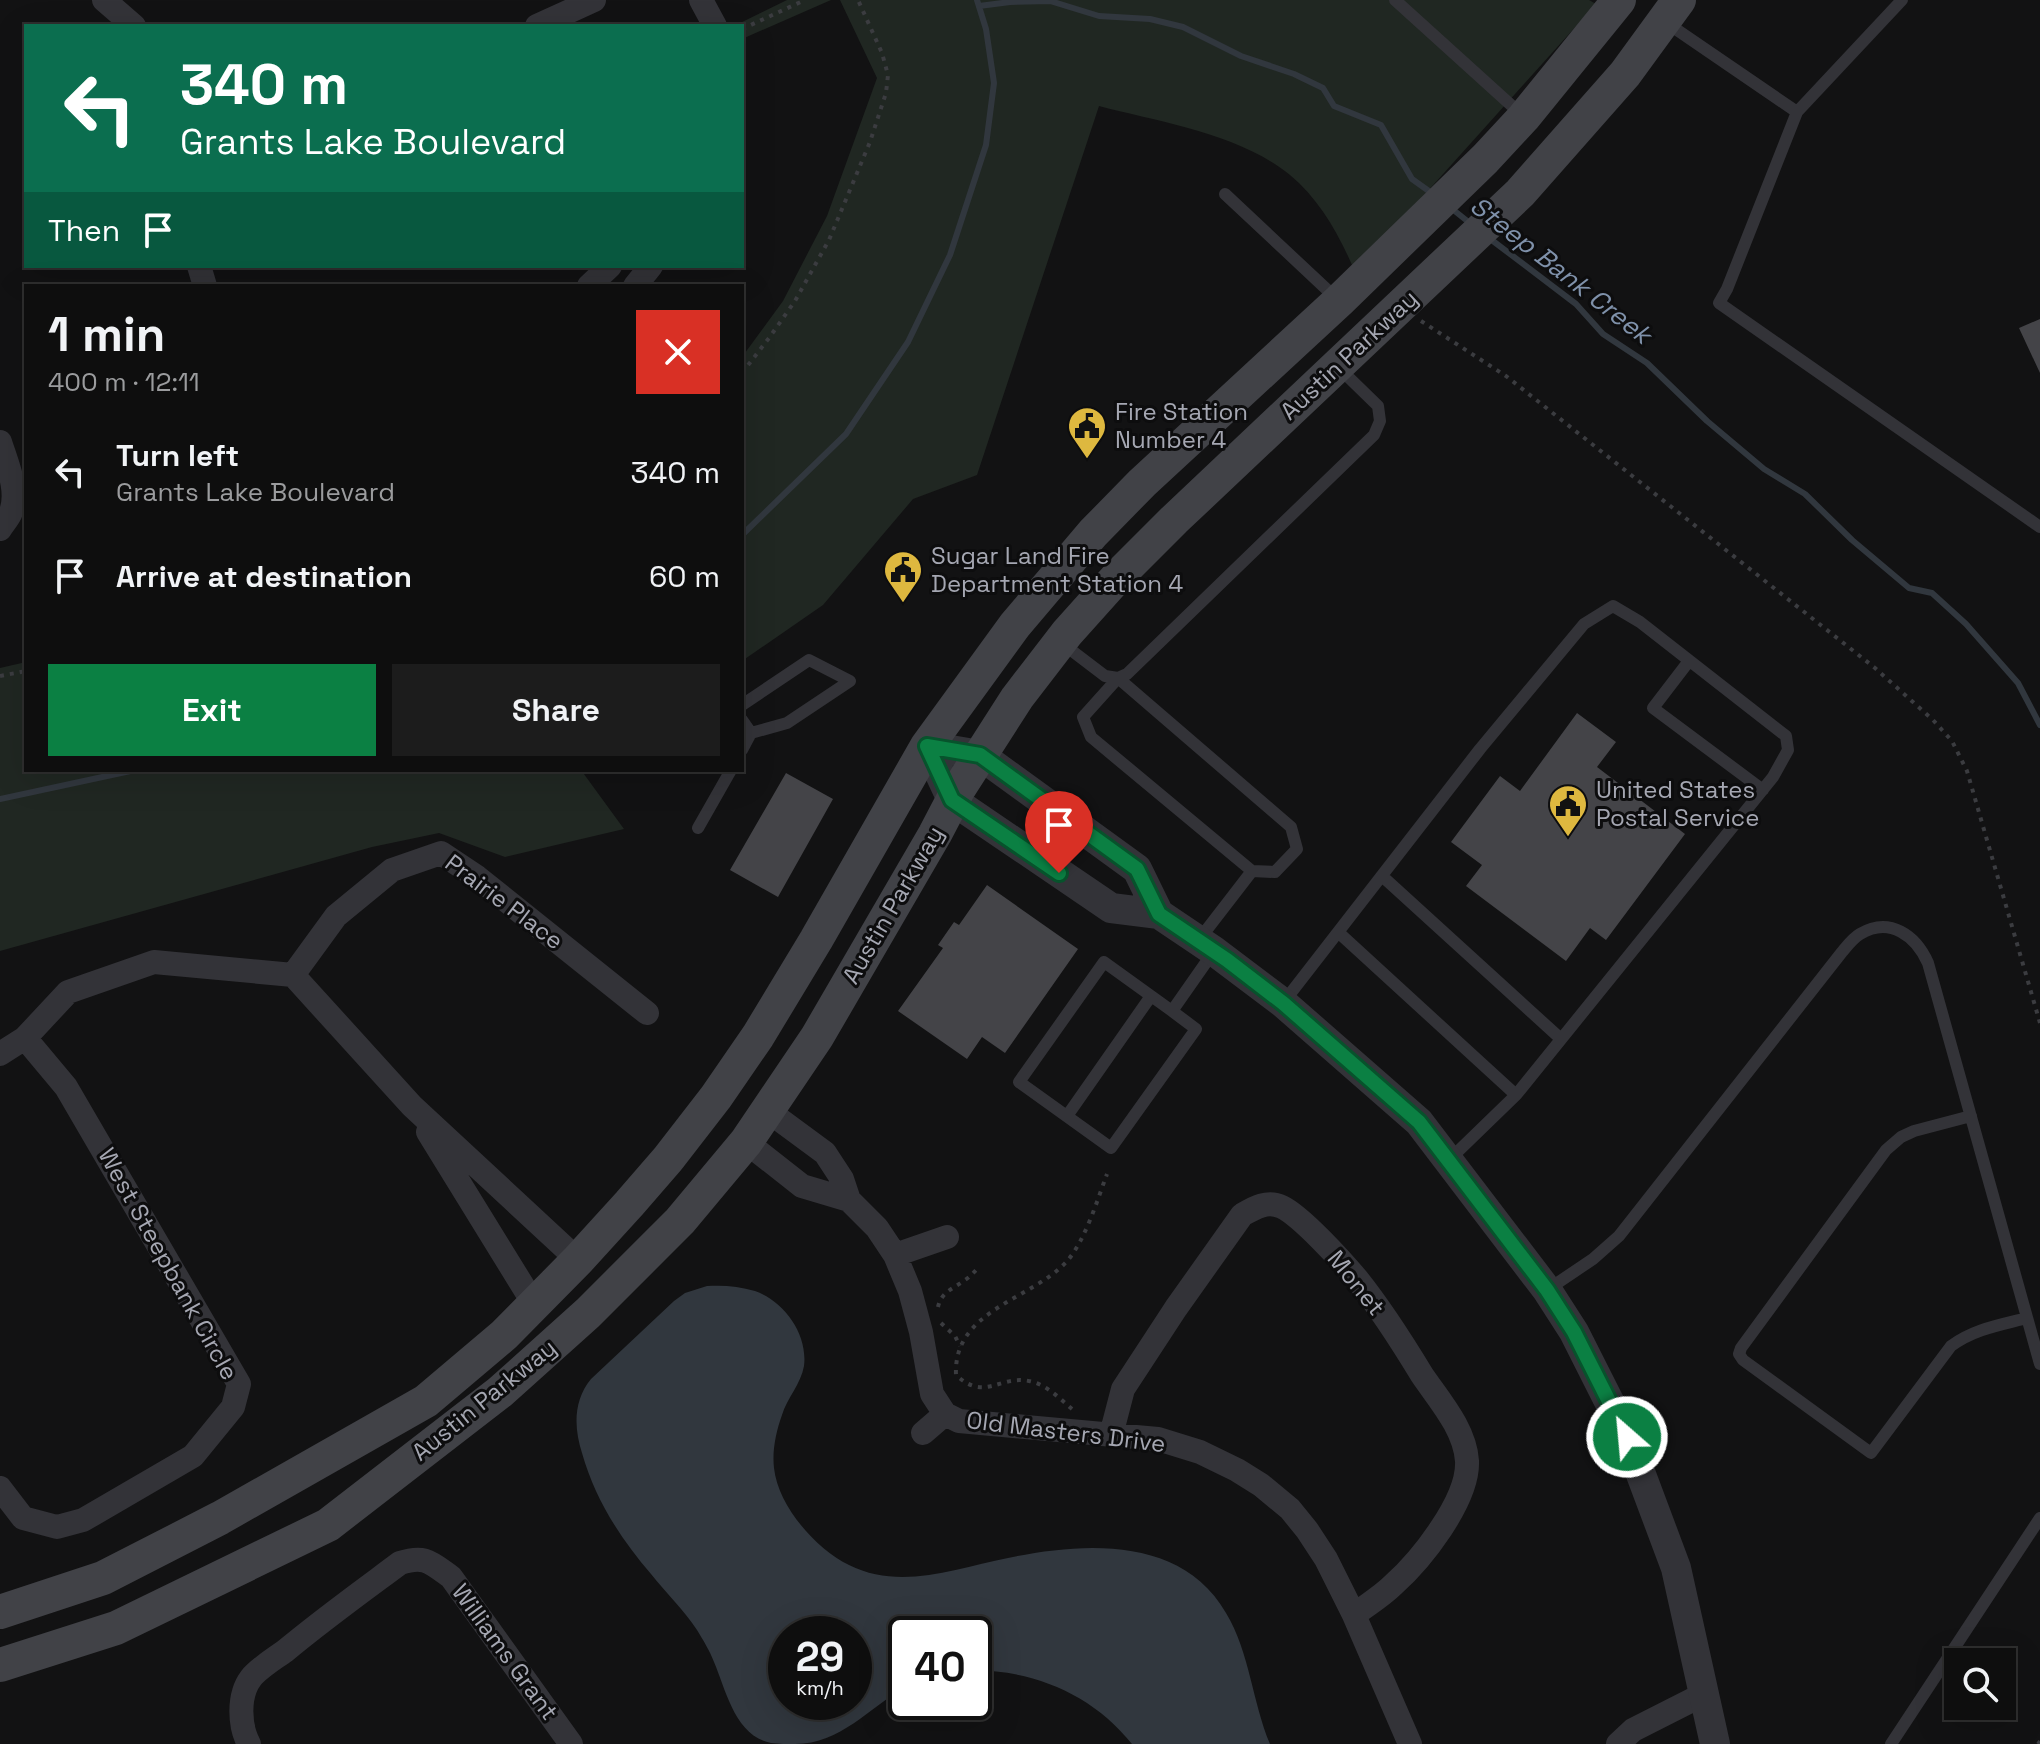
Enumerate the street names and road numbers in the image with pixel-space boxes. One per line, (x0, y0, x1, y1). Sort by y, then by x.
street label: Austin Parkway (1273, 283, 1424, 426)
street label: Austin Parkway (835, 820, 950, 989)
street label: Prairie Place (439, 847, 570, 956)
street label: West Steepbank Circle (92, 1142, 245, 1385)
street label: Monet (1321, 1244, 1392, 1322)
street label: Austin Parkway (405, 1332, 562, 1467)
street label: Old Masters Drive (965, 1404, 1167, 1459)
street label: Williams Grant (445, 1577, 565, 1726)

